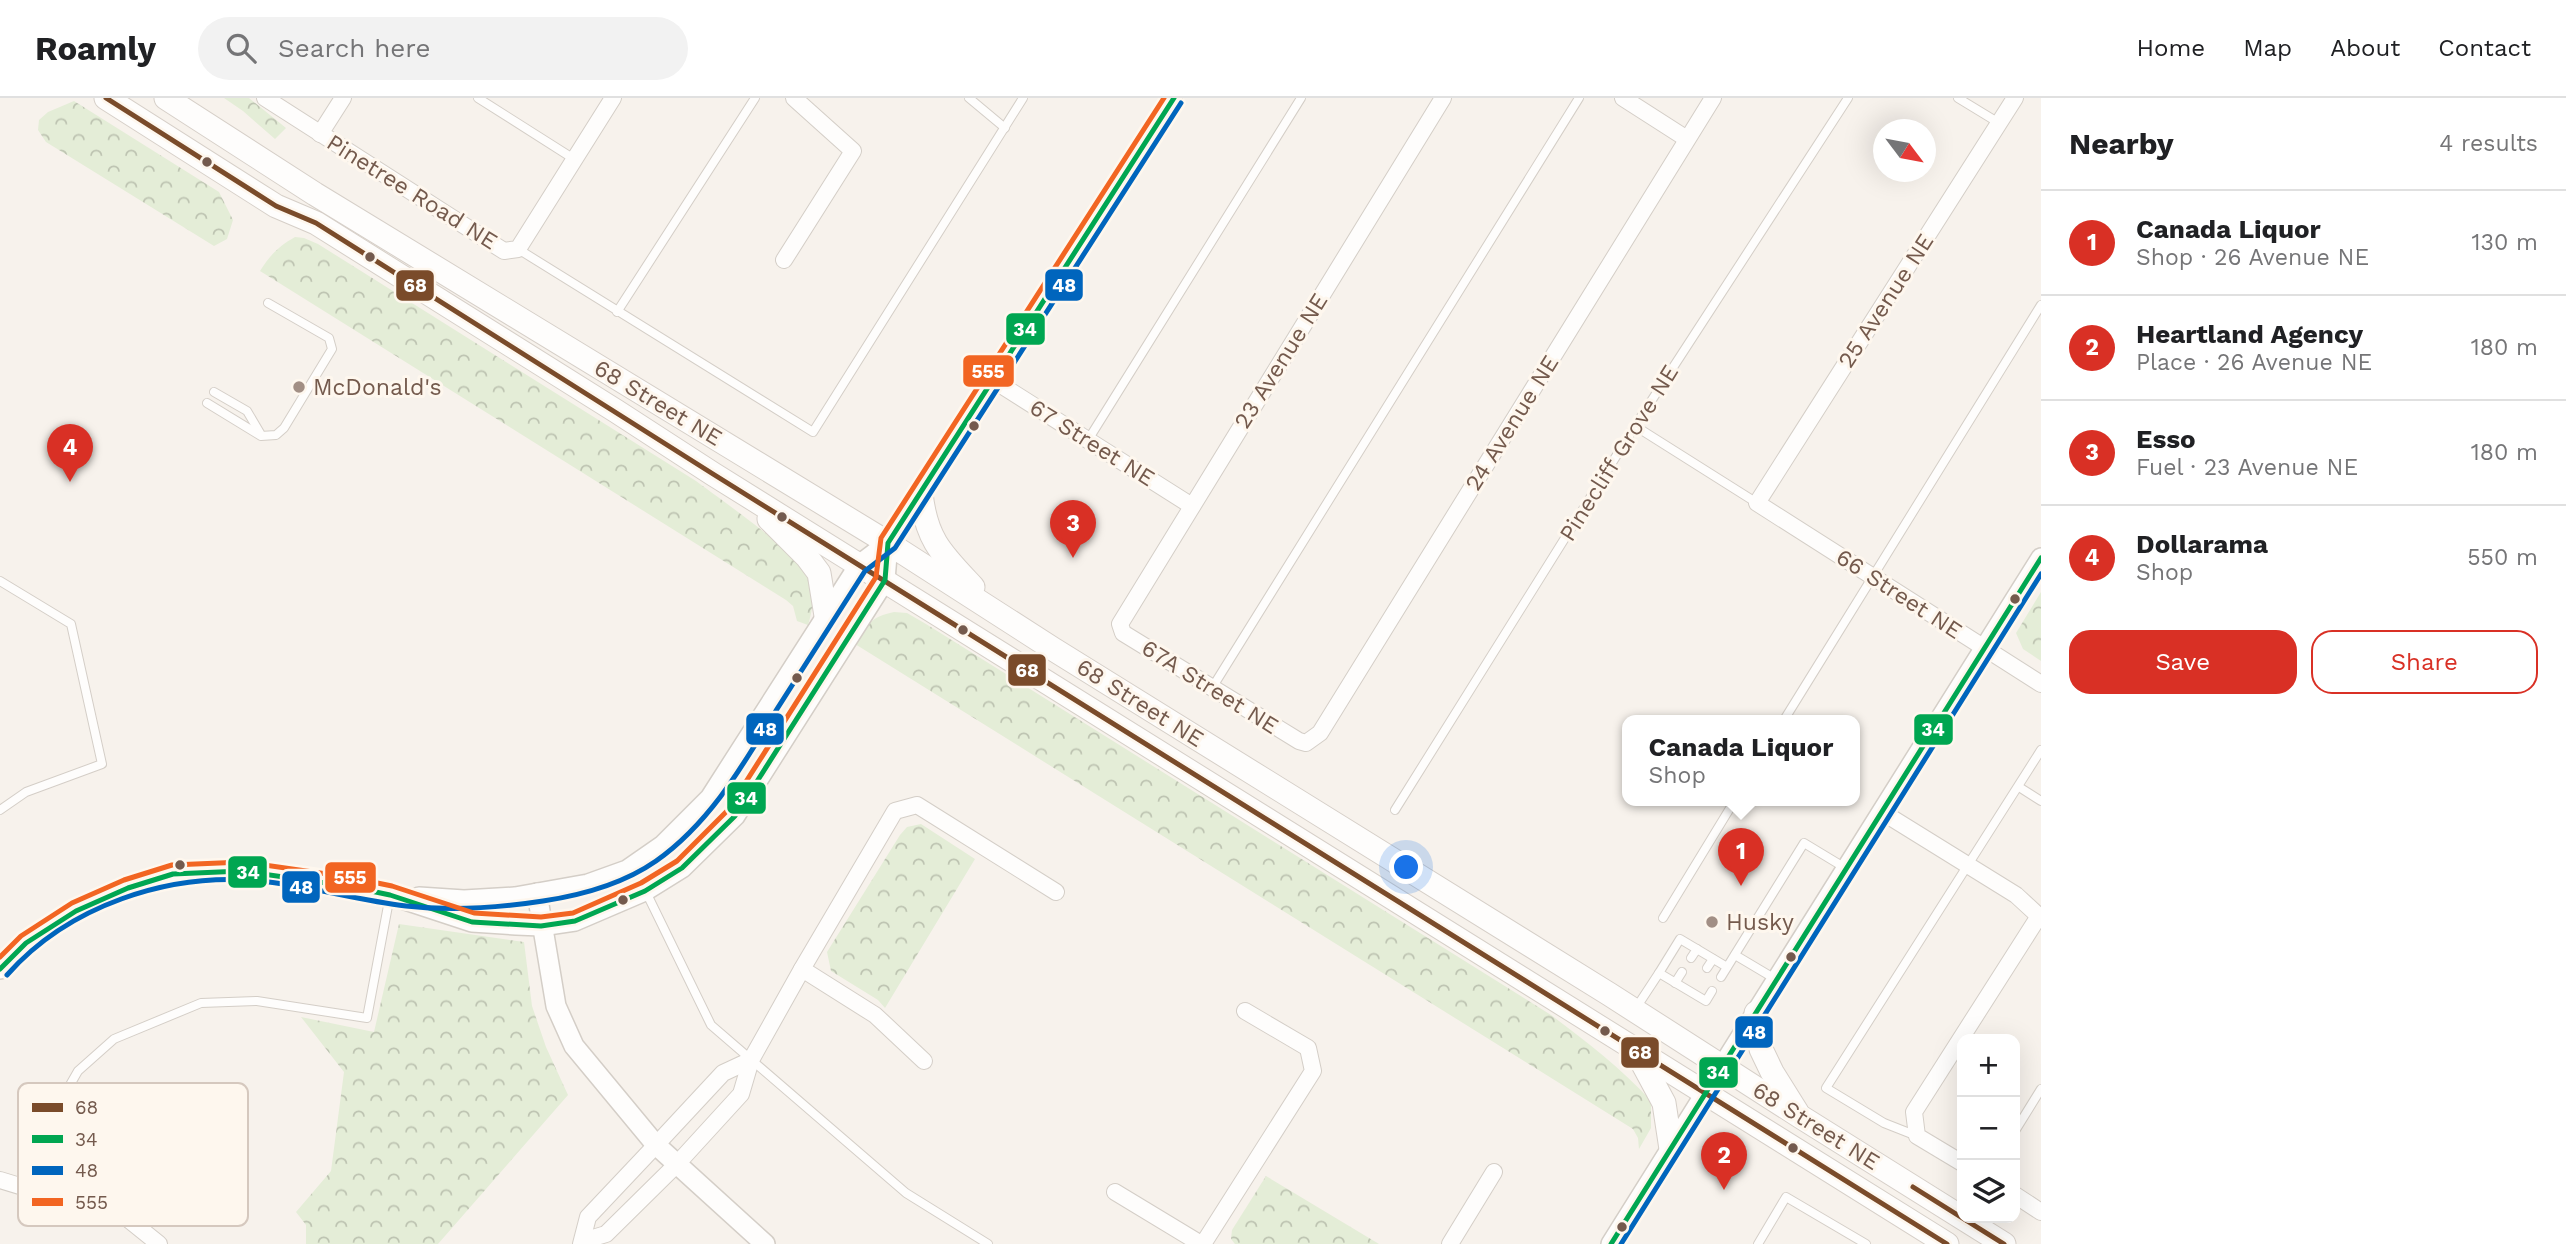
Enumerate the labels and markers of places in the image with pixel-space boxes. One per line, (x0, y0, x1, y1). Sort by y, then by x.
unlabelled marker (200, 155, 214, 169)
unlabelled marker (363, 250, 377, 264)
place label: McDonald's (313, 374, 442, 401)
marker: McDonald's (291, 379, 307, 395)
unlabelled marker (967, 419, 981, 433)
pin: 4 (47, 424, 93, 482)
pin: 3 (1050, 500, 1096, 558)
unlabelled marker (775, 510, 789, 524)
unlabelled marker (2008, 592, 2022, 606)
unlabelled marker (956, 623, 970, 637)
unlabelled marker (790, 671, 804, 685)
pin: 1 (1718, 828, 1764, 886)
unlabelled marker (173, 858, 187, 872)
unlabelled marker (616, 893, 630, 907)
place label: Husky (1726, 909, 1794, 936)
marker: Husky (1704, 914, 1720, 930)
unlabelled marker (1784, 950, 1798, 964)
unlabelled marker (1598, 1024, 1612, 1038)
pin: 2 (1701, 1132, 1747, 1190)
unlabelled marker (1786, 1141, 1800, 1155)
unlabelled marker (1615, 1220, 1629, 1234)

